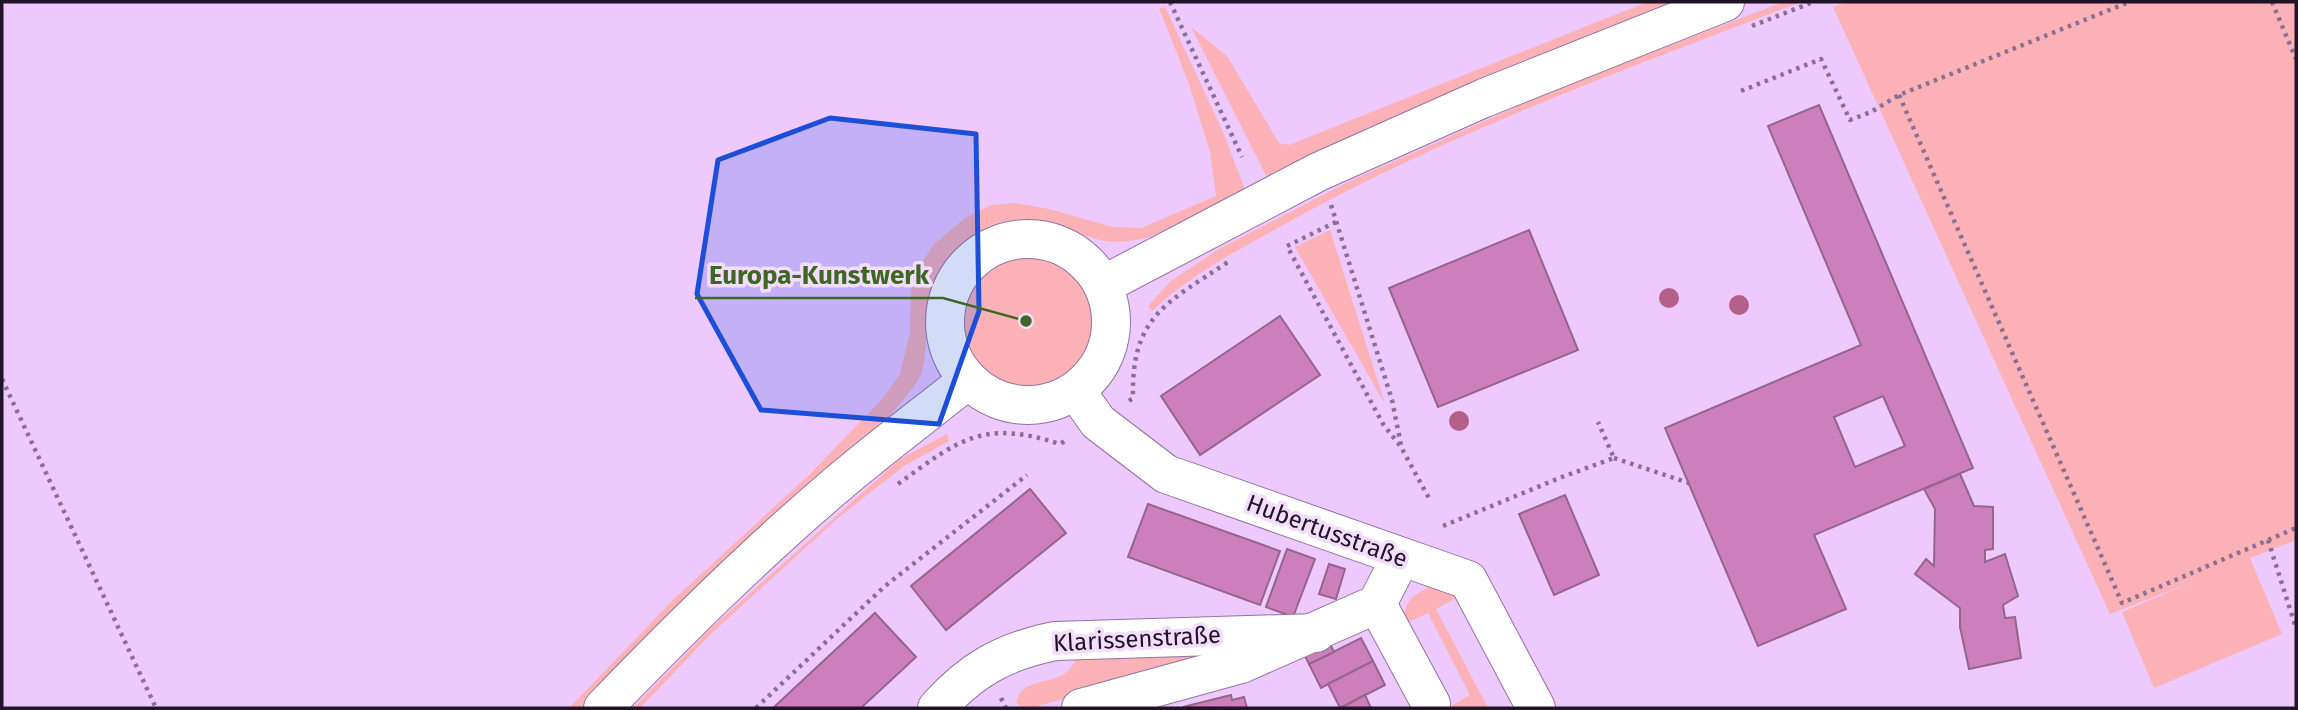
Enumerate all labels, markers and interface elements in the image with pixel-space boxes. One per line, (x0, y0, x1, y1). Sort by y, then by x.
callout: Europa-Kunstwerk (695, 251, 943, 298)
text: Europa-Kunstwerk (709, 260, 930, 291)
street label: Hubertusstraße (1243, 489, 1411, 573)
street label: Klarissenstraße (1052, 621, 1222, 657)

